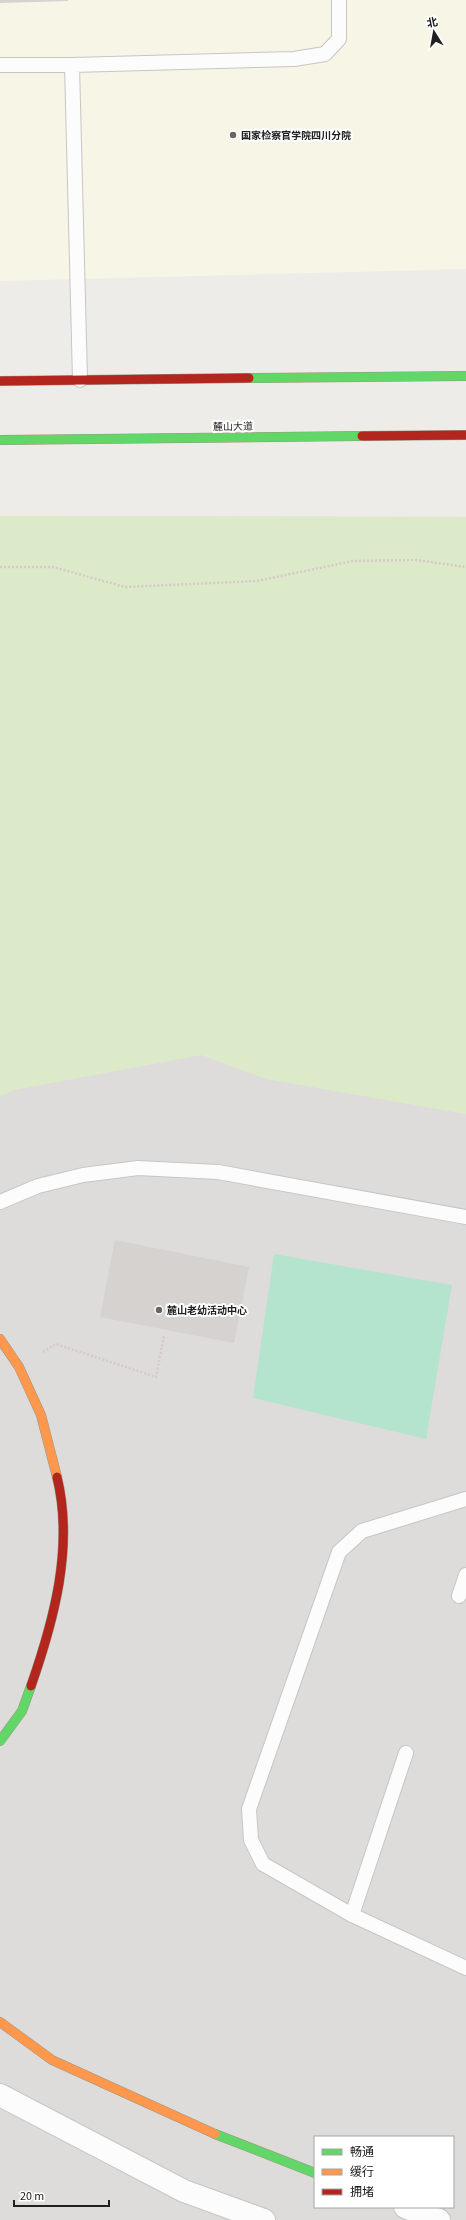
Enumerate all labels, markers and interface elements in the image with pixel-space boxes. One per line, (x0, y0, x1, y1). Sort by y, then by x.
north arrow (414, 12, 454, 52)
text: 北 (425, 14, 439, 31)
place label: 国家检察官学院四川分院 (241, 129, 351, 143)
marker: 国家检察官学院四川分院 (228, 130, 238, 140)
street label: 麓山大道 (213, 420, 253, 434)
place label: 麓山老幼活动中心 (167, 1304, 247, 1318)
marker: 麓山老幼活动中心 (154, 1305, 164, 1315)
legend (314, 2136, 454, 2208)
text: 畅通 (350, 2144, 374, 2161)
text: 缓行 (350, 2164, 374, 2181)
scale bar (14, 2182, 109, 2208)
text: 拥堵 (350, 2184, 374, 2201)
text: 20 m (20, 2188, 44, 2205)

